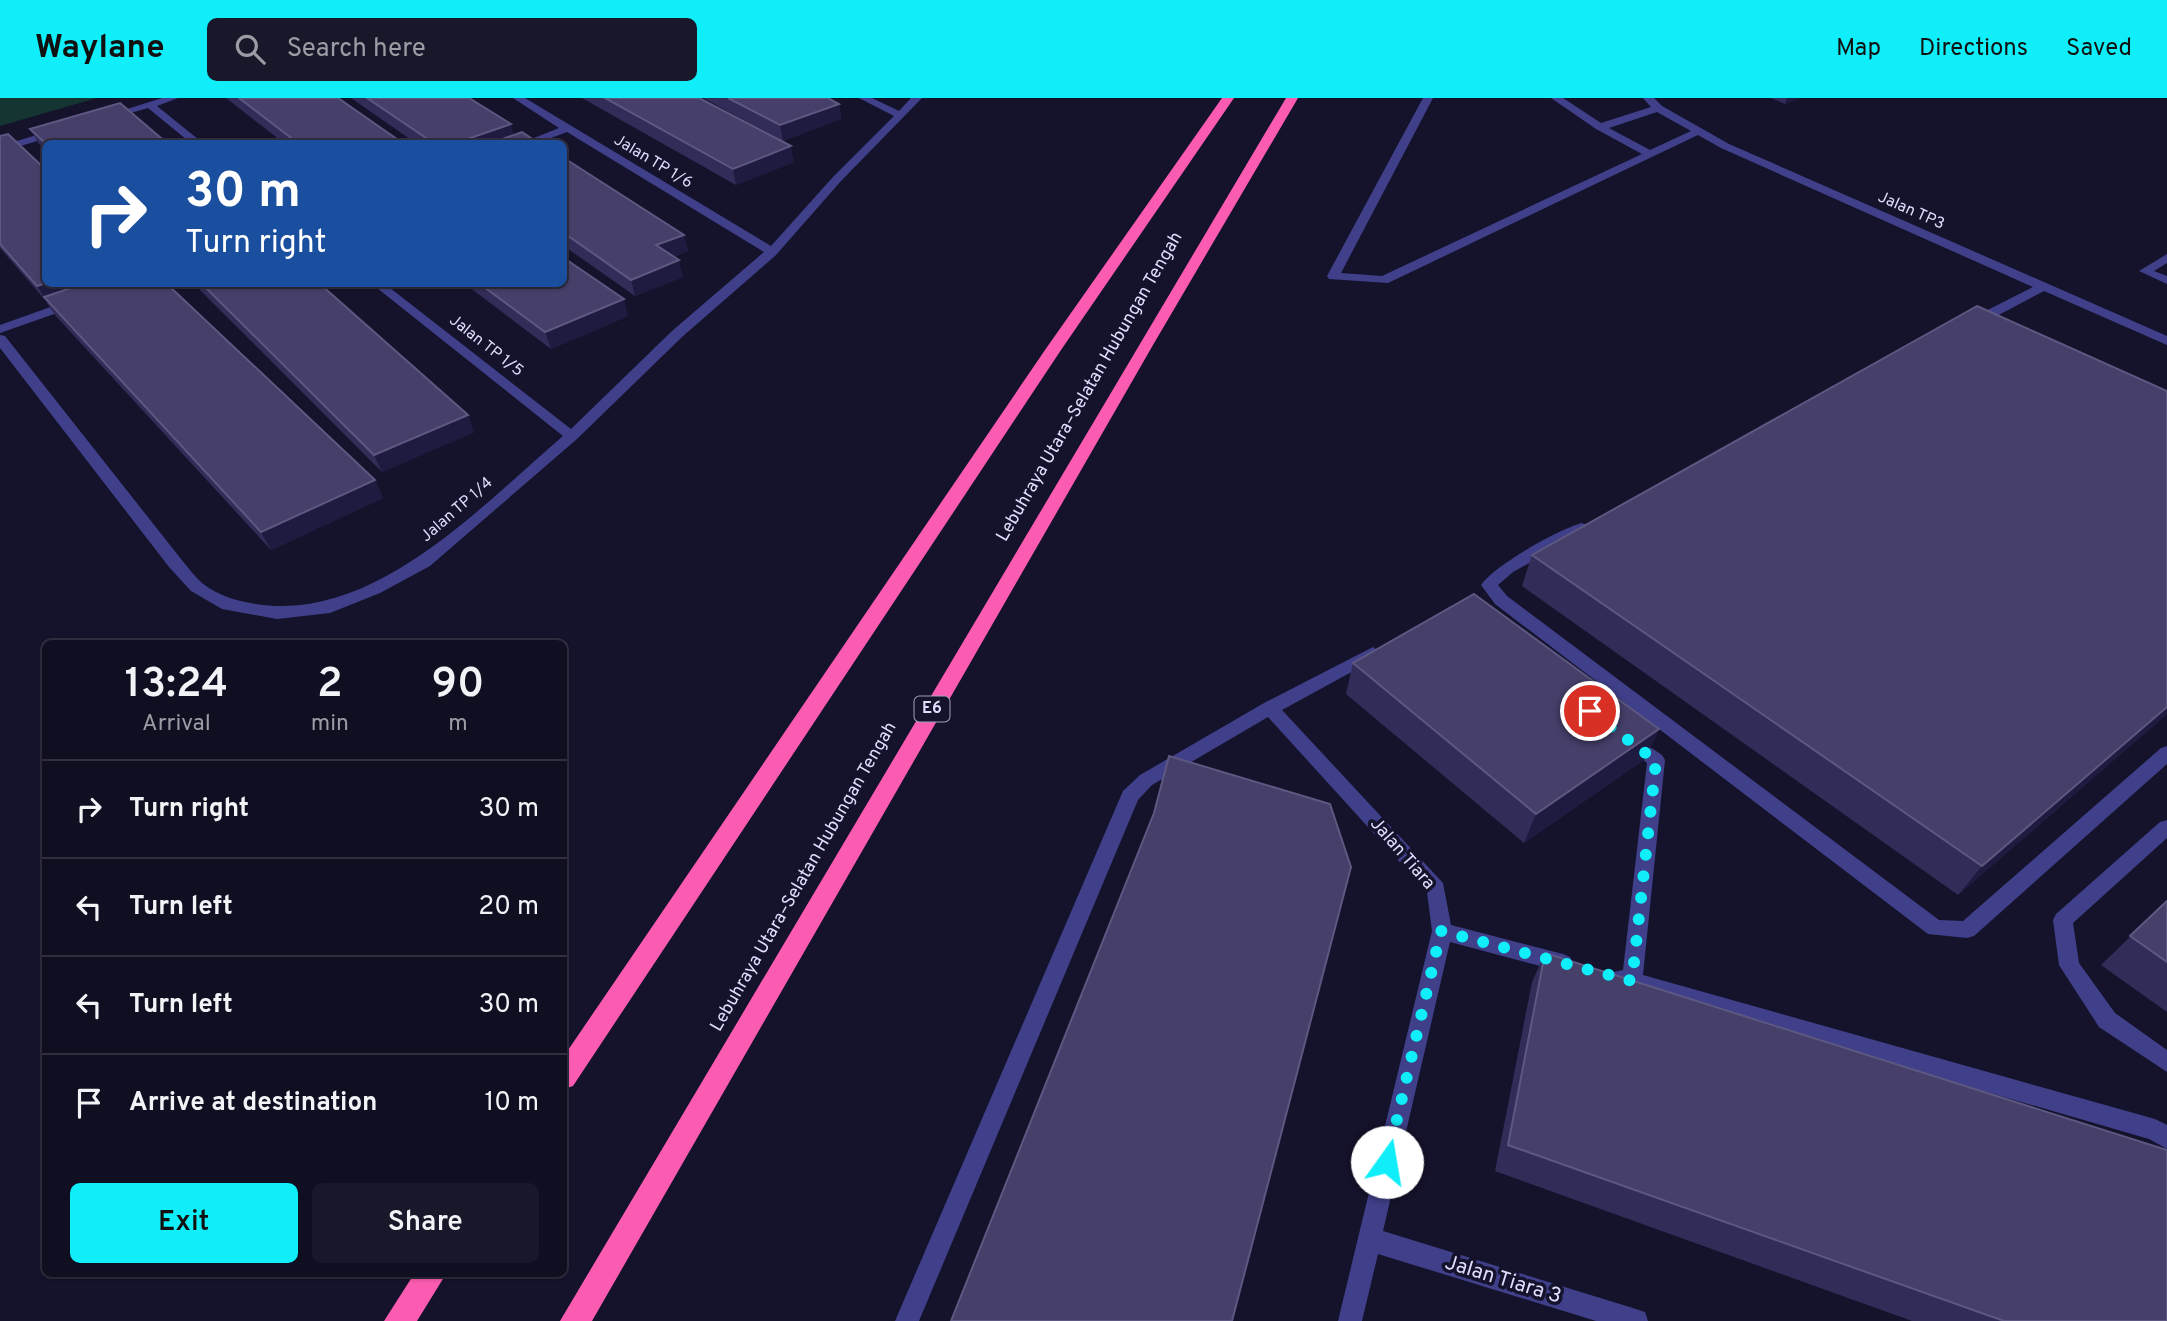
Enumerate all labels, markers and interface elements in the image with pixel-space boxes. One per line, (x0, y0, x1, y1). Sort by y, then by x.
search box (207, 18, 697, 81)
text: Waylane (35, 28, 165, 70)
icon: search (231, 30, 269, 68)
text: Search here (287, 33, 426, 66)
text: Map (1836, 34, 1881, 64)
text: Directions (1919, 34, 2028, 64)
text: Saved (2066, 34, 2132, 64)
street label: Jalan TP 1/6 (610, 131, 696, 193)
text: 30 m (185, 163, 301, 225)
icon: right (70, 168, 161, 259)
street label: Jalan TP3 (1875, 187, 1947, 235)
text: Turn right (185, 224, 327, 264)
street label: Lebuhraya Utara–Selatan Hubungan Tengah (992, 228, 1188, 546)
street label: Jalan TP 1/5 (445, 311, 527, 381)
street label: Jalan TP 1/4 (417, 473, 497, 547)
text: 13:24 (124, 659, 228, 712)
text: 2 (317, 659, 343, 712)
text: 90 (432, 659, 485, 712)
pin (1560, 681, 1620, 741)
icon: arrive (1571, 692, 1609, 730)
road number: E6 (914, 696, 950, 722)
text: Arrival (142, 710, 211, 739)
text: min (311, 710, 349, 739)
text: m (448, 710, 468, 739)
street label: Lebuhraya Utara–Selatan Hubungan Tengah (706, 718, 902, 1036)
icon: right (70, 790, 108, 828)
text: Turn right (129, 793, 249, 826)
text: 30 m (479, 793, 539, 826)
street label: Jalan Tiara (1364, 813, 1440, 895)
icon: left (70, 888, 108, 926)
text: Turn left (129, 891, 233, 924)
text: 20 m (478, 891, 539, 924)
icon: left (70, 986, 108, 1024)
text: Turn left (129, 989, 233, 1022)
text: 30 m (479, 989, 539, 1022)
icon: arrive (70, 1084, 108, 1122)
text: Arrive at destination (129, 1087, 377, 1120)
text: 10 m (484, 1087, 539, 1120)
position arrow (1350, 1125, 1424, 1199)
button: Exit (70, 1183, 298, 1263)
button: Share (312, 1183, 539, 1263)
street label: Jalan Tiara 3 (1441, 1249, 1565, 1311)

